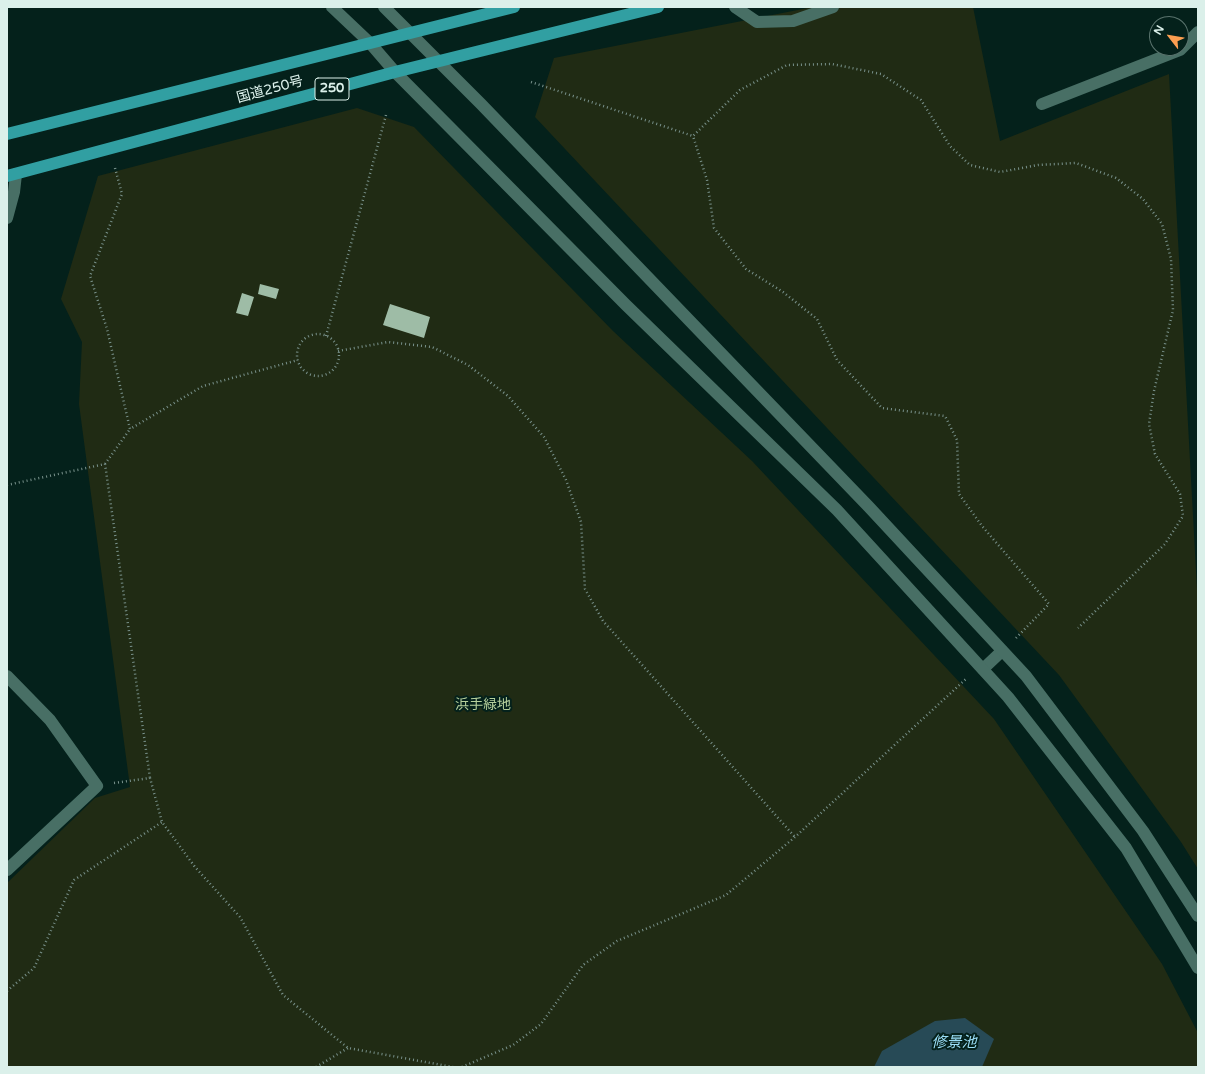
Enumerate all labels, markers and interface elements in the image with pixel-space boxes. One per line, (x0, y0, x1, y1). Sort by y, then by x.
north arrow (1149, 16, 1189, 56)
text: N (1151, 23, 1167, 37)
street label: 国道250号 (235, 73, 305, 107)
road number: 250 (315, 78, 349, 100)
park label: 浜手緑地 (455, 697, 511, 713)
water label: 修景池 (932, 1034, 976, 1052)

